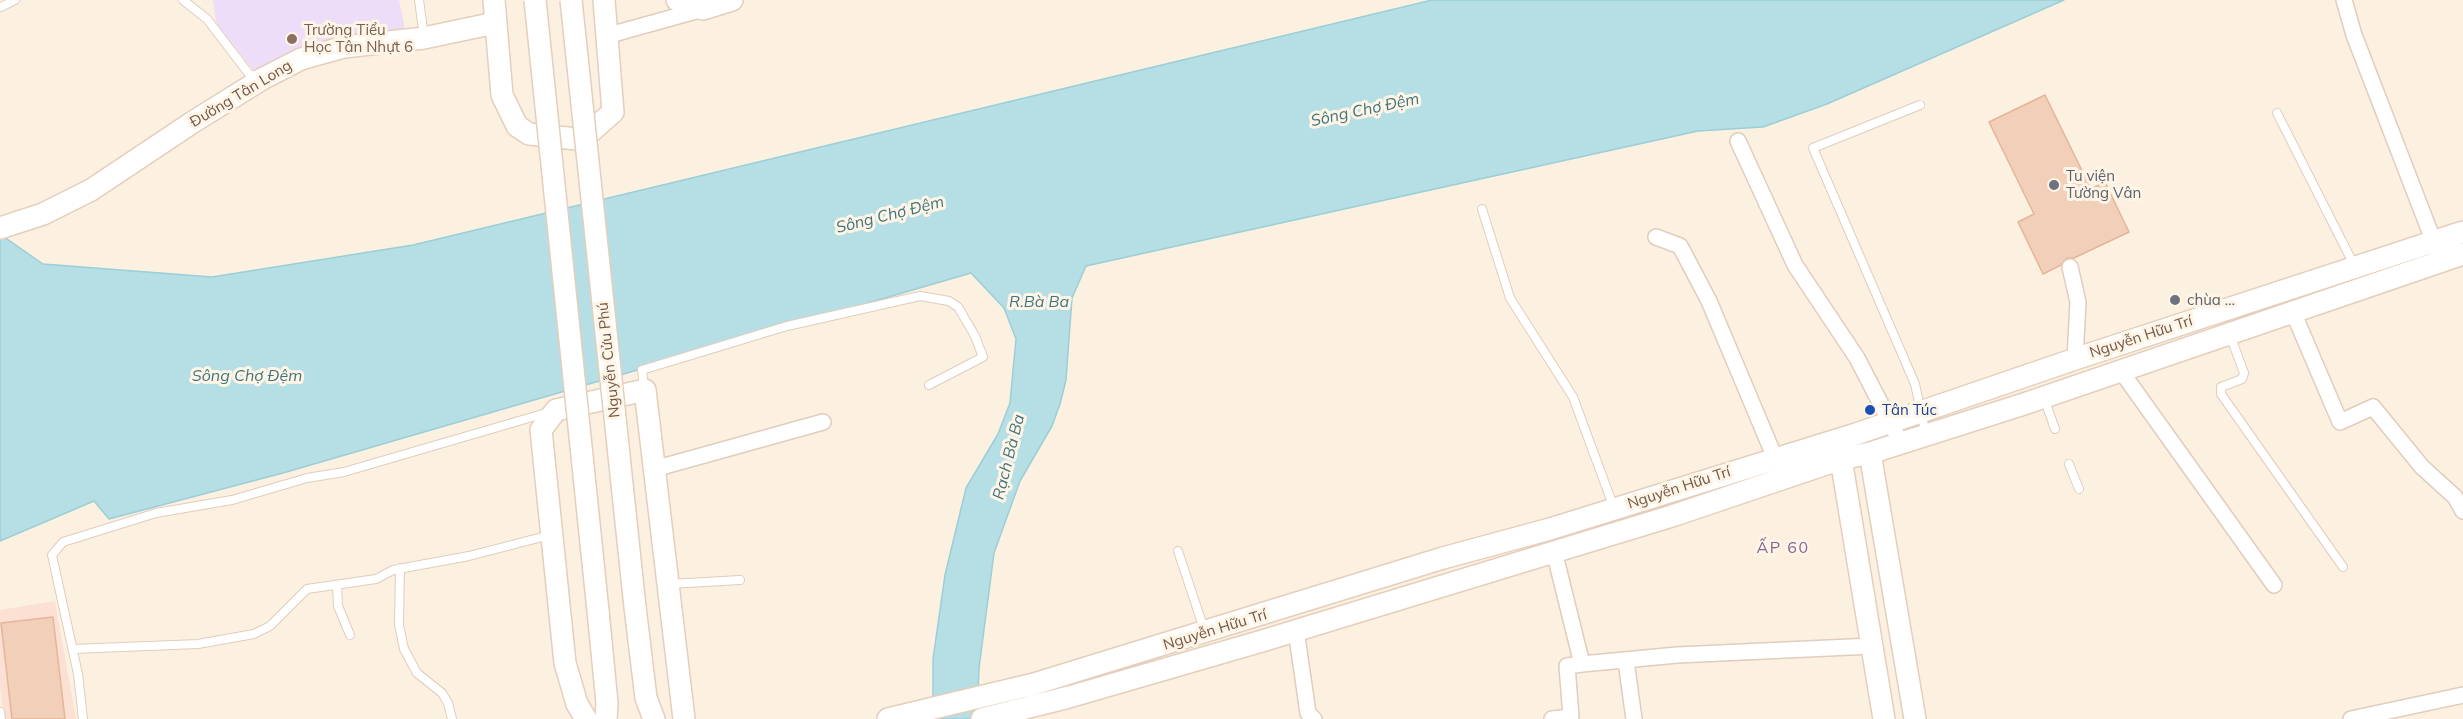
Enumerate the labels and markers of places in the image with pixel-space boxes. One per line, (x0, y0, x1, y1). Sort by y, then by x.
place label: Trường Tiểu Học Tân Nhựt 6 (304, 21, 413, 56)
marker: Trường Tiểu Học Tân Nhựt 6 (285, 32, 299, 46)
place label: Tu viện Tường Vân (2066, 167, 2141, 202)
marker: Tu viện Tường Vân (2047, 178, 2061, 192)
place label: chùa … (2187, 291, 2235, 309)
marker: chùa … (2168, 293, 2182, 307)
place label: Tân Túc (1882, 401, 1937, 419)
marker: Tân Túc (1863, 403, 1877, 417)

